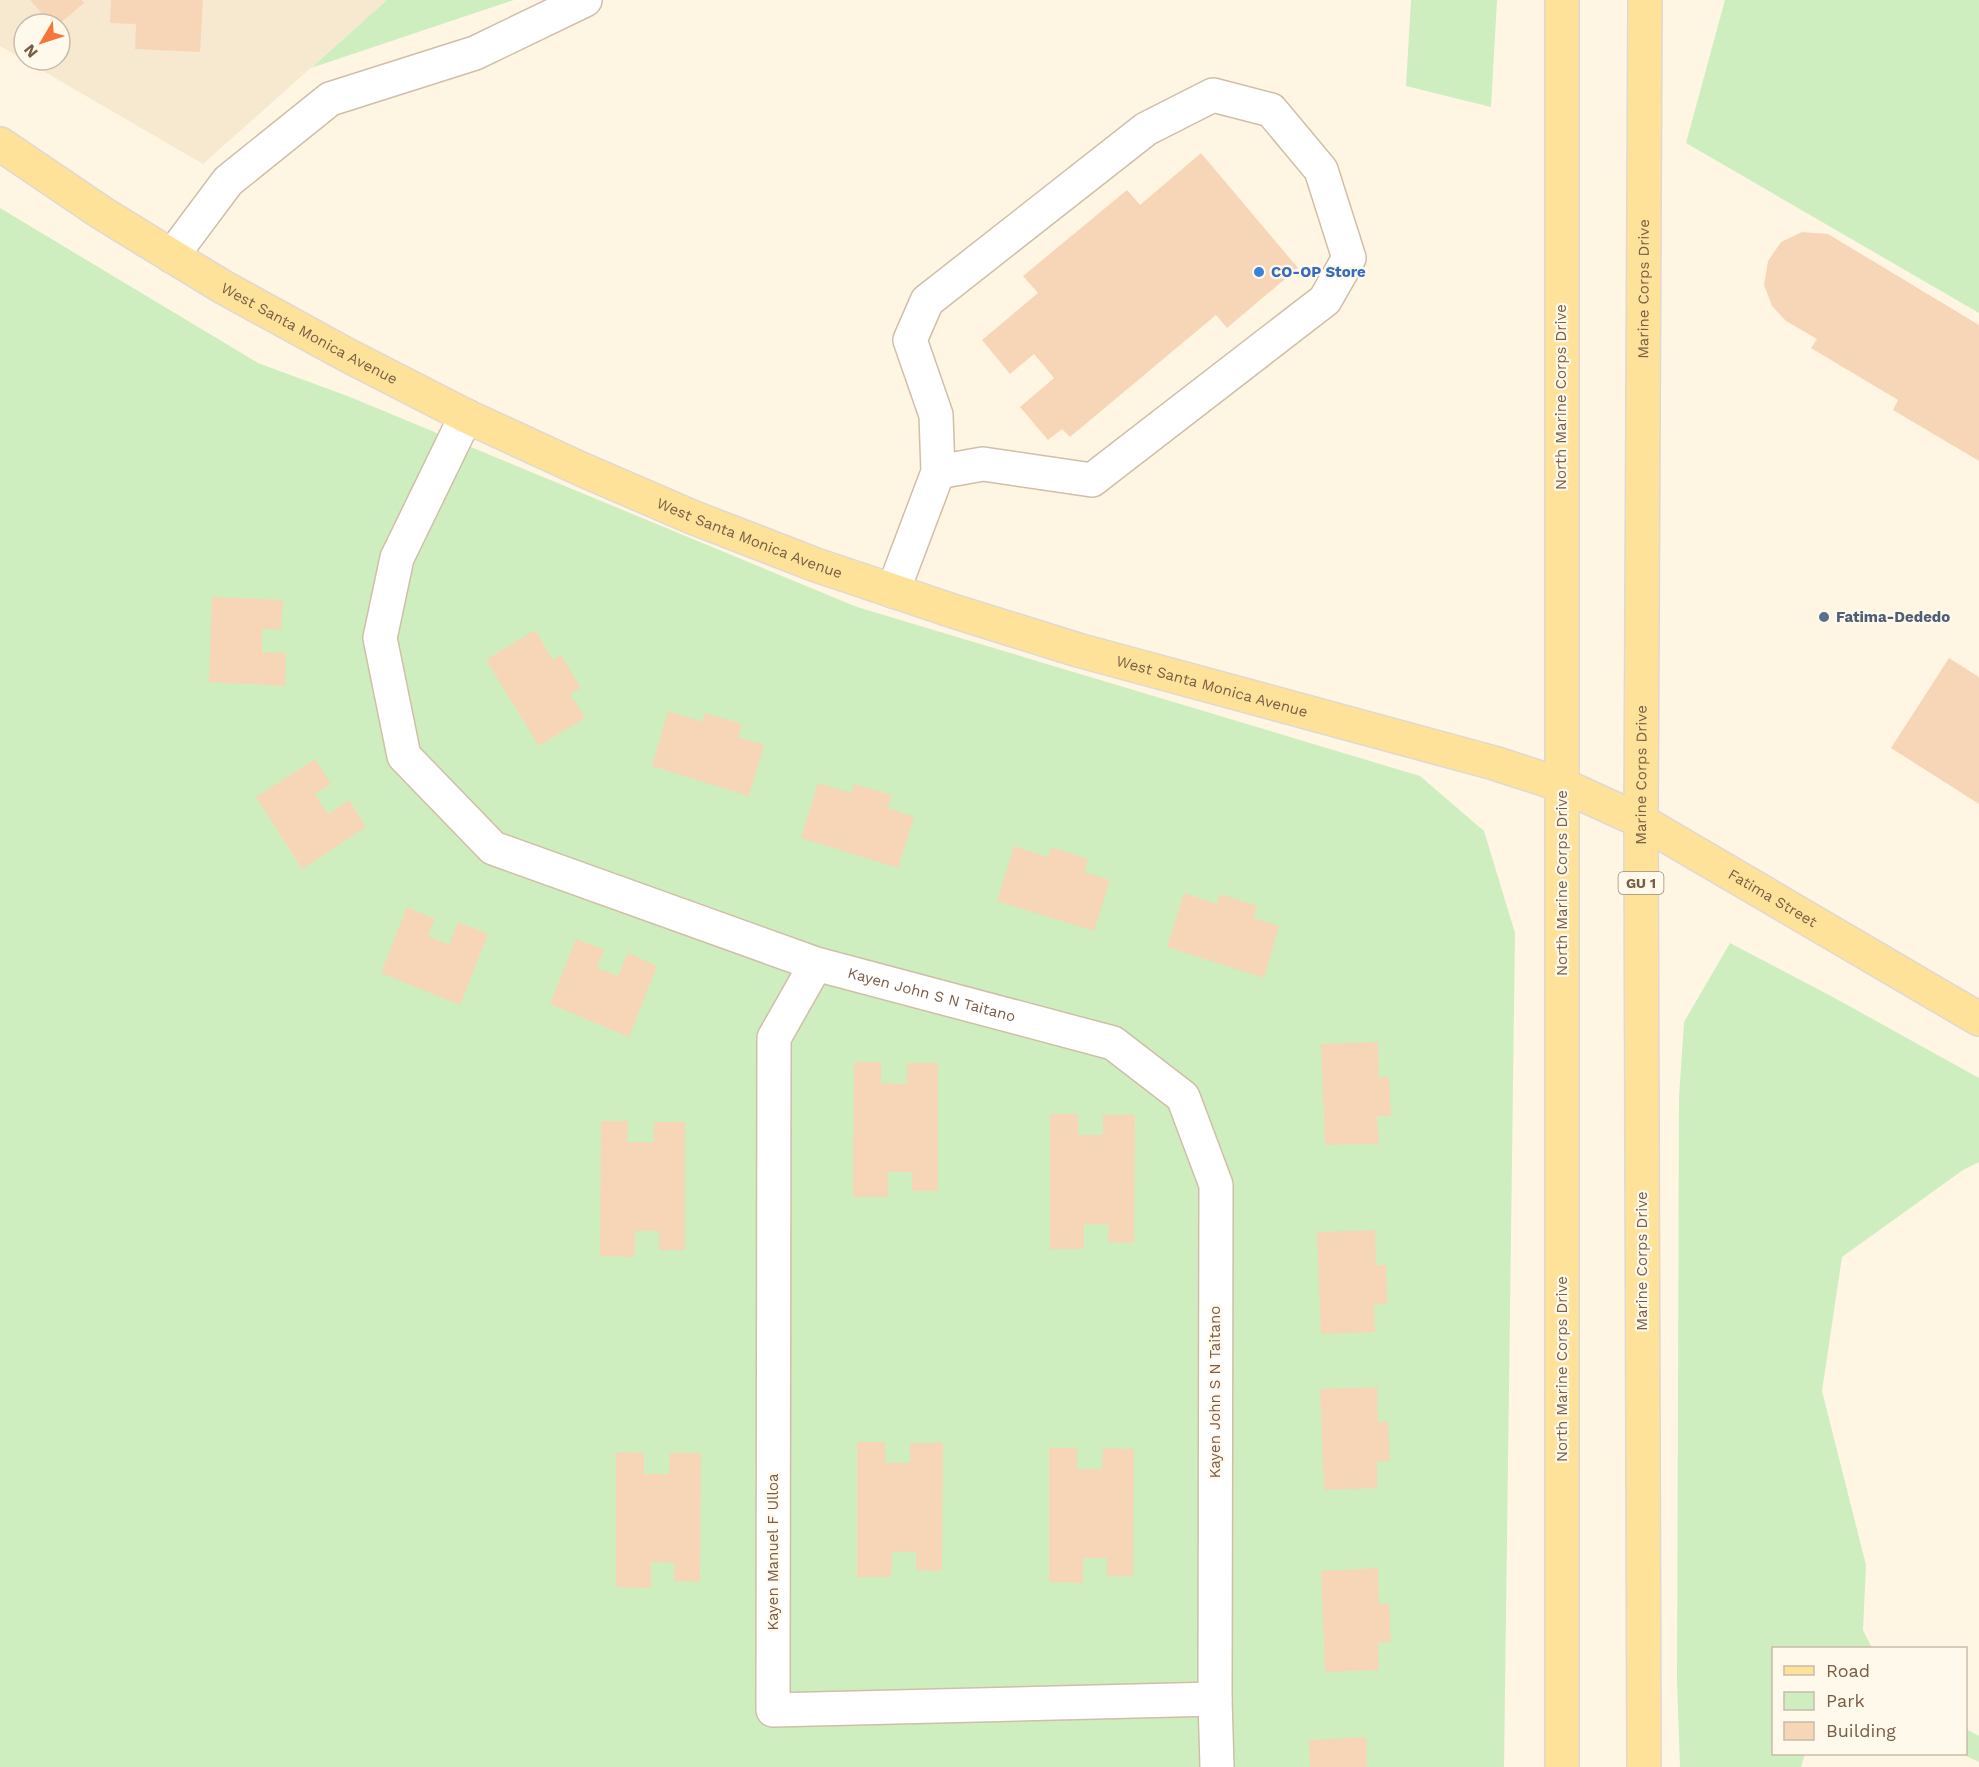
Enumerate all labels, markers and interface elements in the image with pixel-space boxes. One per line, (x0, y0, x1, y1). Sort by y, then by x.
north arrow (12, 12, 72, 72)
text: N (20, 41, 42, 62)
street label: Marine Corps Drive (1634, 219, 1653, 359)
place label: CO-OP Store (1271, 263, 1366, 281)
marker: CO-OP Store (1252, 265, 1266, 279)
street label: West Santa Monica Avenue (218, 279, 400, 388)
street label: North Marine Corps Drive (1552, 304, 1570, 490)
street label: West Santa Monica Avenue (654, 494, 845, 582)
place label: Fatima-Dededo (1836, 608, 1950, 626)
marker: Fatima-Dededo (1817, 610, 1831, 624)
street label: West Santa Monica Avenue (1114, 652, 1310, 721)
street label: Marine Corps Drive (1632, 705, 1651, 845)
street label: North Marine Corps Drive (1553, 790, 1571, 976)
street label: Fatima Street (1725, 865, 1821, 931)
road number: GU 1 (1618, 872, 1664, 894)
street label: Kayen John S N Taitano (846, 964, 1018, 1026)
street label: Marine Corps Drive (1633, 1191, 1651, 1331)
street label: North Marine Corps Drive (1553, 1276, 1571, 1462)
street label: Kayen John S N Taitano (1206, 1306, 1224, 1478)
street label: Kayen Manuel F Ulloa (764, 1473, 782, 1631)
legend (1772, 1647, 1967, 1755)
text: Road (1826, 1660, 1870, 1681)
text: Park (1826, 1690, 1865, 1711)
text: Building (1826, 1720, 1896, 1741)

